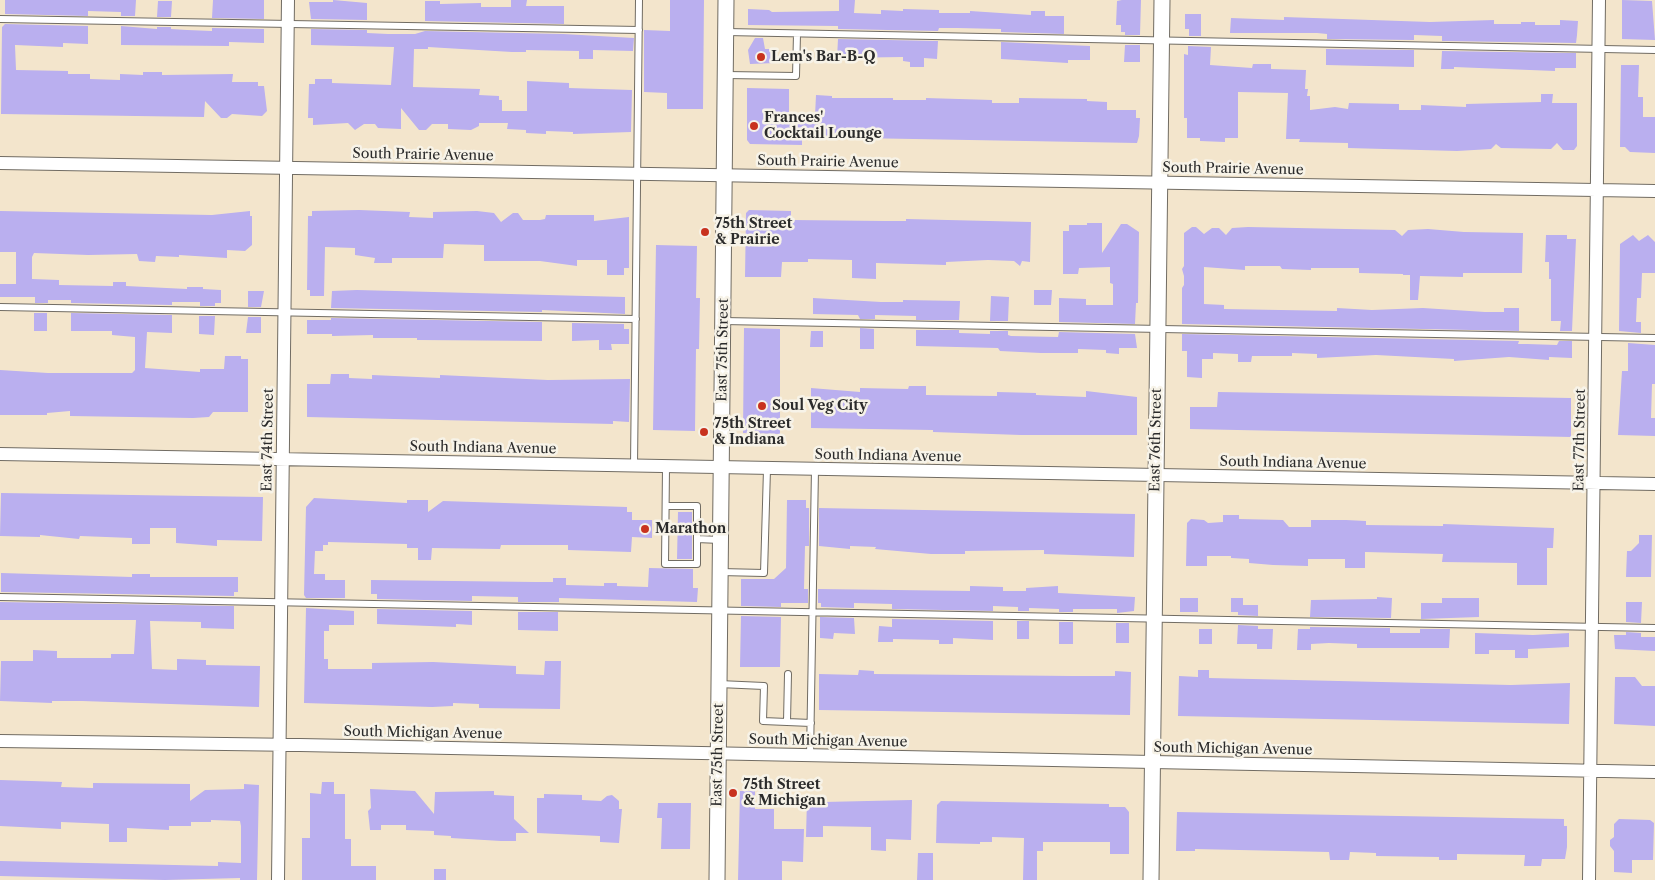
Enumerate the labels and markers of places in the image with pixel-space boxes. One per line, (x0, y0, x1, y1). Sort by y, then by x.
place label: Lem's Bar-B-Q (771, 49, 875, 65)
marker: Lem's Bar-B-Q (755, 51, 767, 63)
place label: Frances' Cocktail Lounge (764, 110, 882, 142)
marker: Frances' Cocktail Lounge (748, 120, 760, 132)
place label: 75th Street & Prairie (715, 216, 792, 248)
marker: 75th Street & Prairie (699, 226, 711, 238)
place label: Soul Veg City (772, 398, 868, 414)
marker: Soul Veg City (756, 400, 768, 412)
place label: 75th Street & Indiana (714, 416, 791, 448)
marker: 75th Street & Indiana (698, 426, 710, 438)
place label: Marathon (655, 521, 726, 537)
marker: Marathon (639, 523, 651, 535)
place label: 75th Street & Michigan (743, 777, 826, 810)
marker: 75th Street & Michigan (727, 787, 739, 799)

